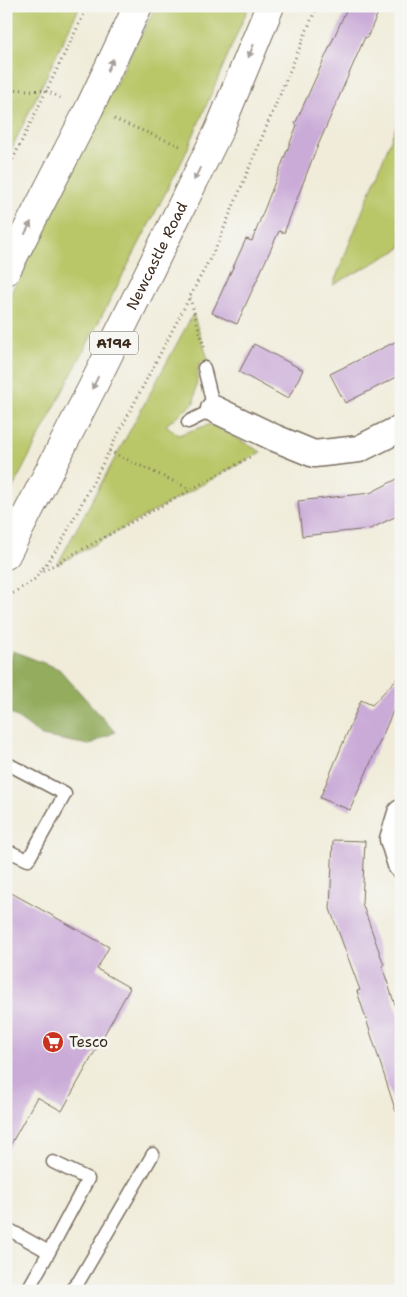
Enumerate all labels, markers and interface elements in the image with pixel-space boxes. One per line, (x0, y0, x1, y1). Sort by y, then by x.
one-way arrow (247, 44, 255, 58)
one-way arrow (106, 58, 114, 72)
one-way arrow (193, 167, 201, 181)
street label: Newcastle Road (122, 198, 192, 313)
one-way arrow (24, 221, 32, 235)
road number: A194 (90, 332, 138, 354)
one-way arrow (91, 375, 99, 390)
supermarket icon: Tesco (41, 1030, 65, 1054)
place label: Tesco (69, 1032, 108, 1052)

